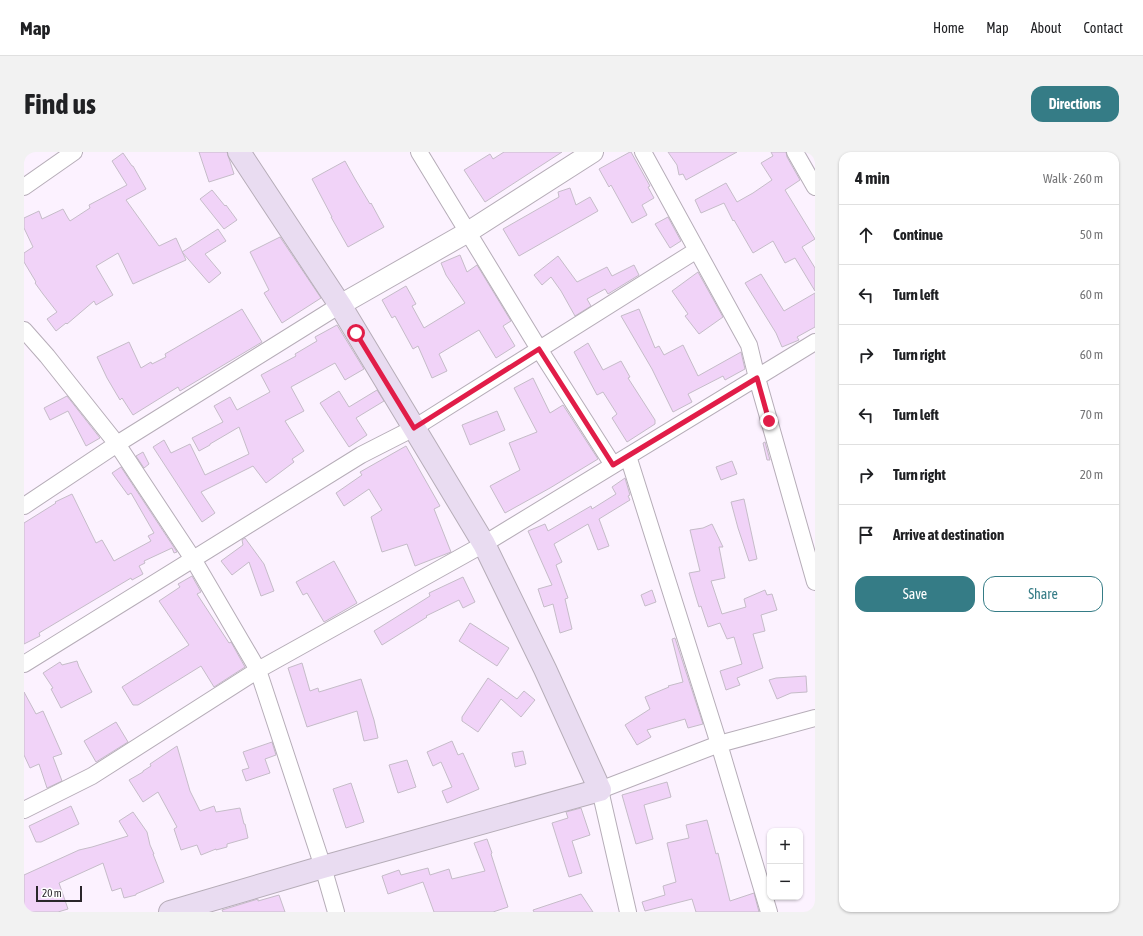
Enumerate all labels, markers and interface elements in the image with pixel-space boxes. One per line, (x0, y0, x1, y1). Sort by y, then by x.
text: Map (20, 17, 51, 39)
text: Home (933, 20, 964, 36)
text: Map (986, 20, 1009, 36)
text: About (1031, 20, 1062, 36)
text: Contact (1084, 20, 1123, 36)
button: Directions (1031, 86, 1119, 122)
text: Find us (24, 88, 96, 120)
text: 4 min (855, 168, 890, 188)
text: Walk · 260 m (1043, 171, 1103, 186)
icon: ahead (855, 224, 877, 246)
text: Continue (893, 226, 943, 243)
text: 50 m (1080, 227, 1103, 242)
icon: left (855, 284, 877, 306)
text: Turn left (893, 286, 939, 303)
text: 60 m (1080, 287, 1103, 302)
route start (347, 324, 365, 342)
icon: right (855, 344, 877, 366)
text: Turn right (893, 346, 946, 363)
text: 60 m (1080, 347, 1103, 362)
icon: left (855, 404, 877, 426)
text: Turn left (893, 406, 939, 423)
text: 70 m (1080, 407, 1103, 422)
route end (760, 412, 778, 430)
icon: right (855, 464, 877, 486)
text: Turn right (893, 466, 946, 483)
text: 20 m (1080, 467, 1103, 482)
icon: arrive (855, 524, 877, 546)
text: Arrive at destination (893, 526, 1004, 543)
button: Save (855, 576, 975, 612)
button: Share (983, 576, 1103, 612)
map controls (767, 828, 803, 900)
button: + (767, 828, 803, 864)
button: − (767, 864, 803, 900)
scale bar (36, 884, 82, 903)
text: 20 m (42, 887, 62, 899)

